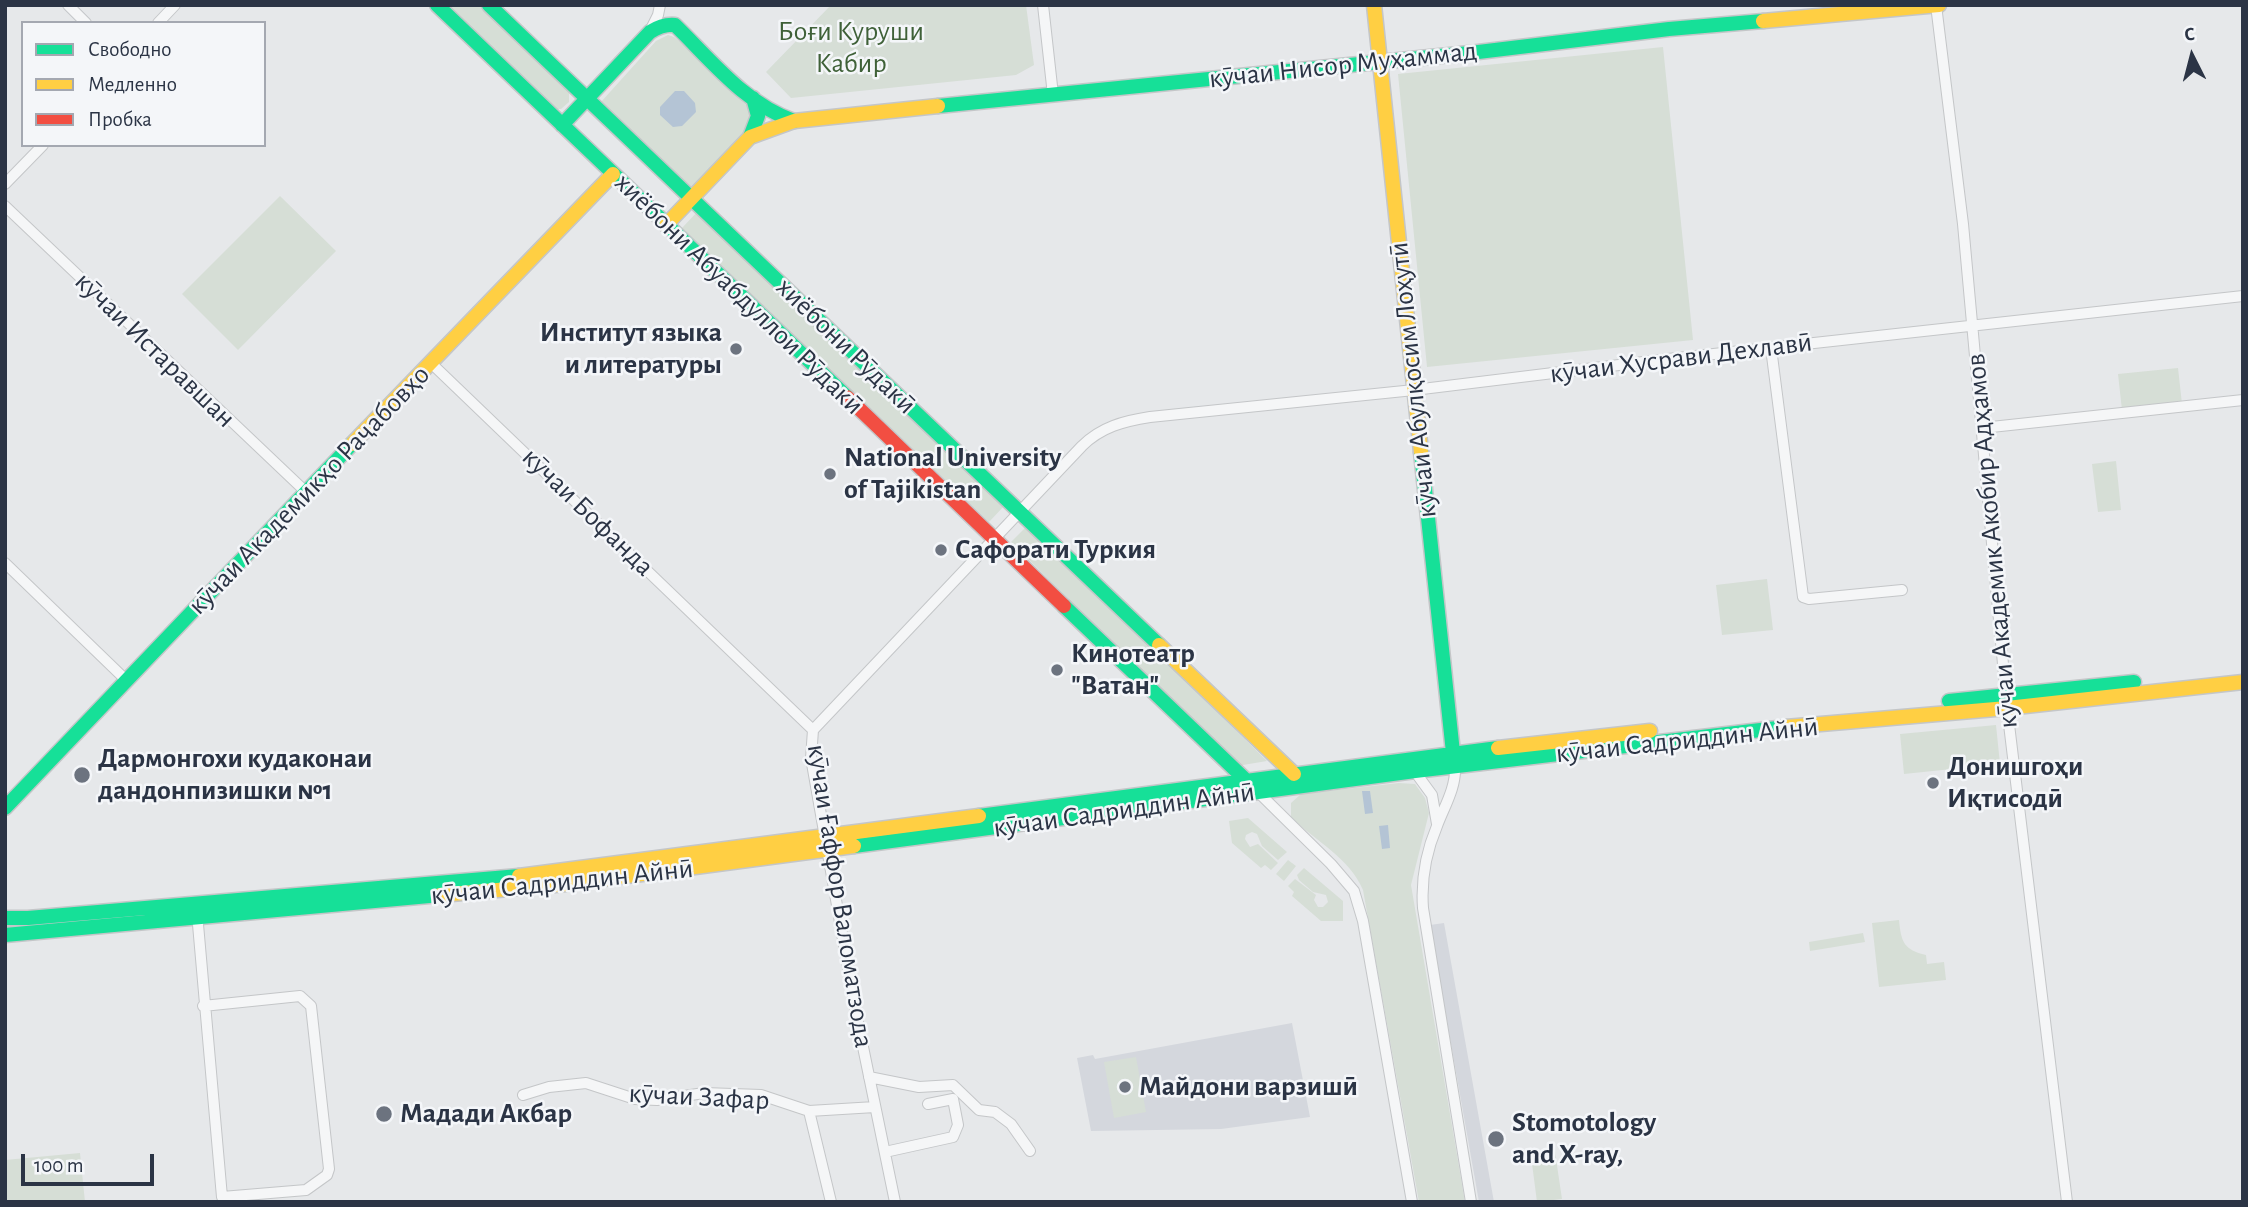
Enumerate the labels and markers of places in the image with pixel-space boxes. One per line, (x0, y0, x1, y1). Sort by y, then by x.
place label: Институт языка и литературы (540, 316, 722, 382)
marker: Институт языка и литературы (728, 341, 744, 357)
place label: National University of Tajikistan (844, 441, 1061, 507)
marker: National University of Tajikistan (822, 466, 838, 482)
place label: Сафорати Туркия (955, 533, 1156, 567)
marker: Сафорати Туркия (933, 542, 949, 558)
place label: Кинотеатр "Ватан" (1071, 637, 1195, 703)
marker: Кинотеатр "Ватан" (1049, 662, 1065, 678)
place label: Дармонгохи кудаконаи дандонпизишки №1 (98, 742, 372, 808)
place label: Донишгоҳи Иқтисодӣ (1947, 750, 2083, 816)
marker: Дармонгохи кудаконаи дандонпизишки №1 (72, 765, 92, 785)
marker: Донишгоҳи Иқтисодӣ (1925, 775, 1941, 791)
place label: Майдони варзишӣ (1139, 1070, 1358, 1104)
marker: Майдони варзишӣ (1117, 1079, 1133, 1095)
place label: Мадади Акбар (400, 1097, 572, 1131)
marker: Мадади Акбар (374, 1104, 394, 1124)
place label: Stomotology and X-ray, (1512, 1106, 1656, 1172)
marker: Stomotology and X-ray, (1486, 1129, 1506, 1149)

